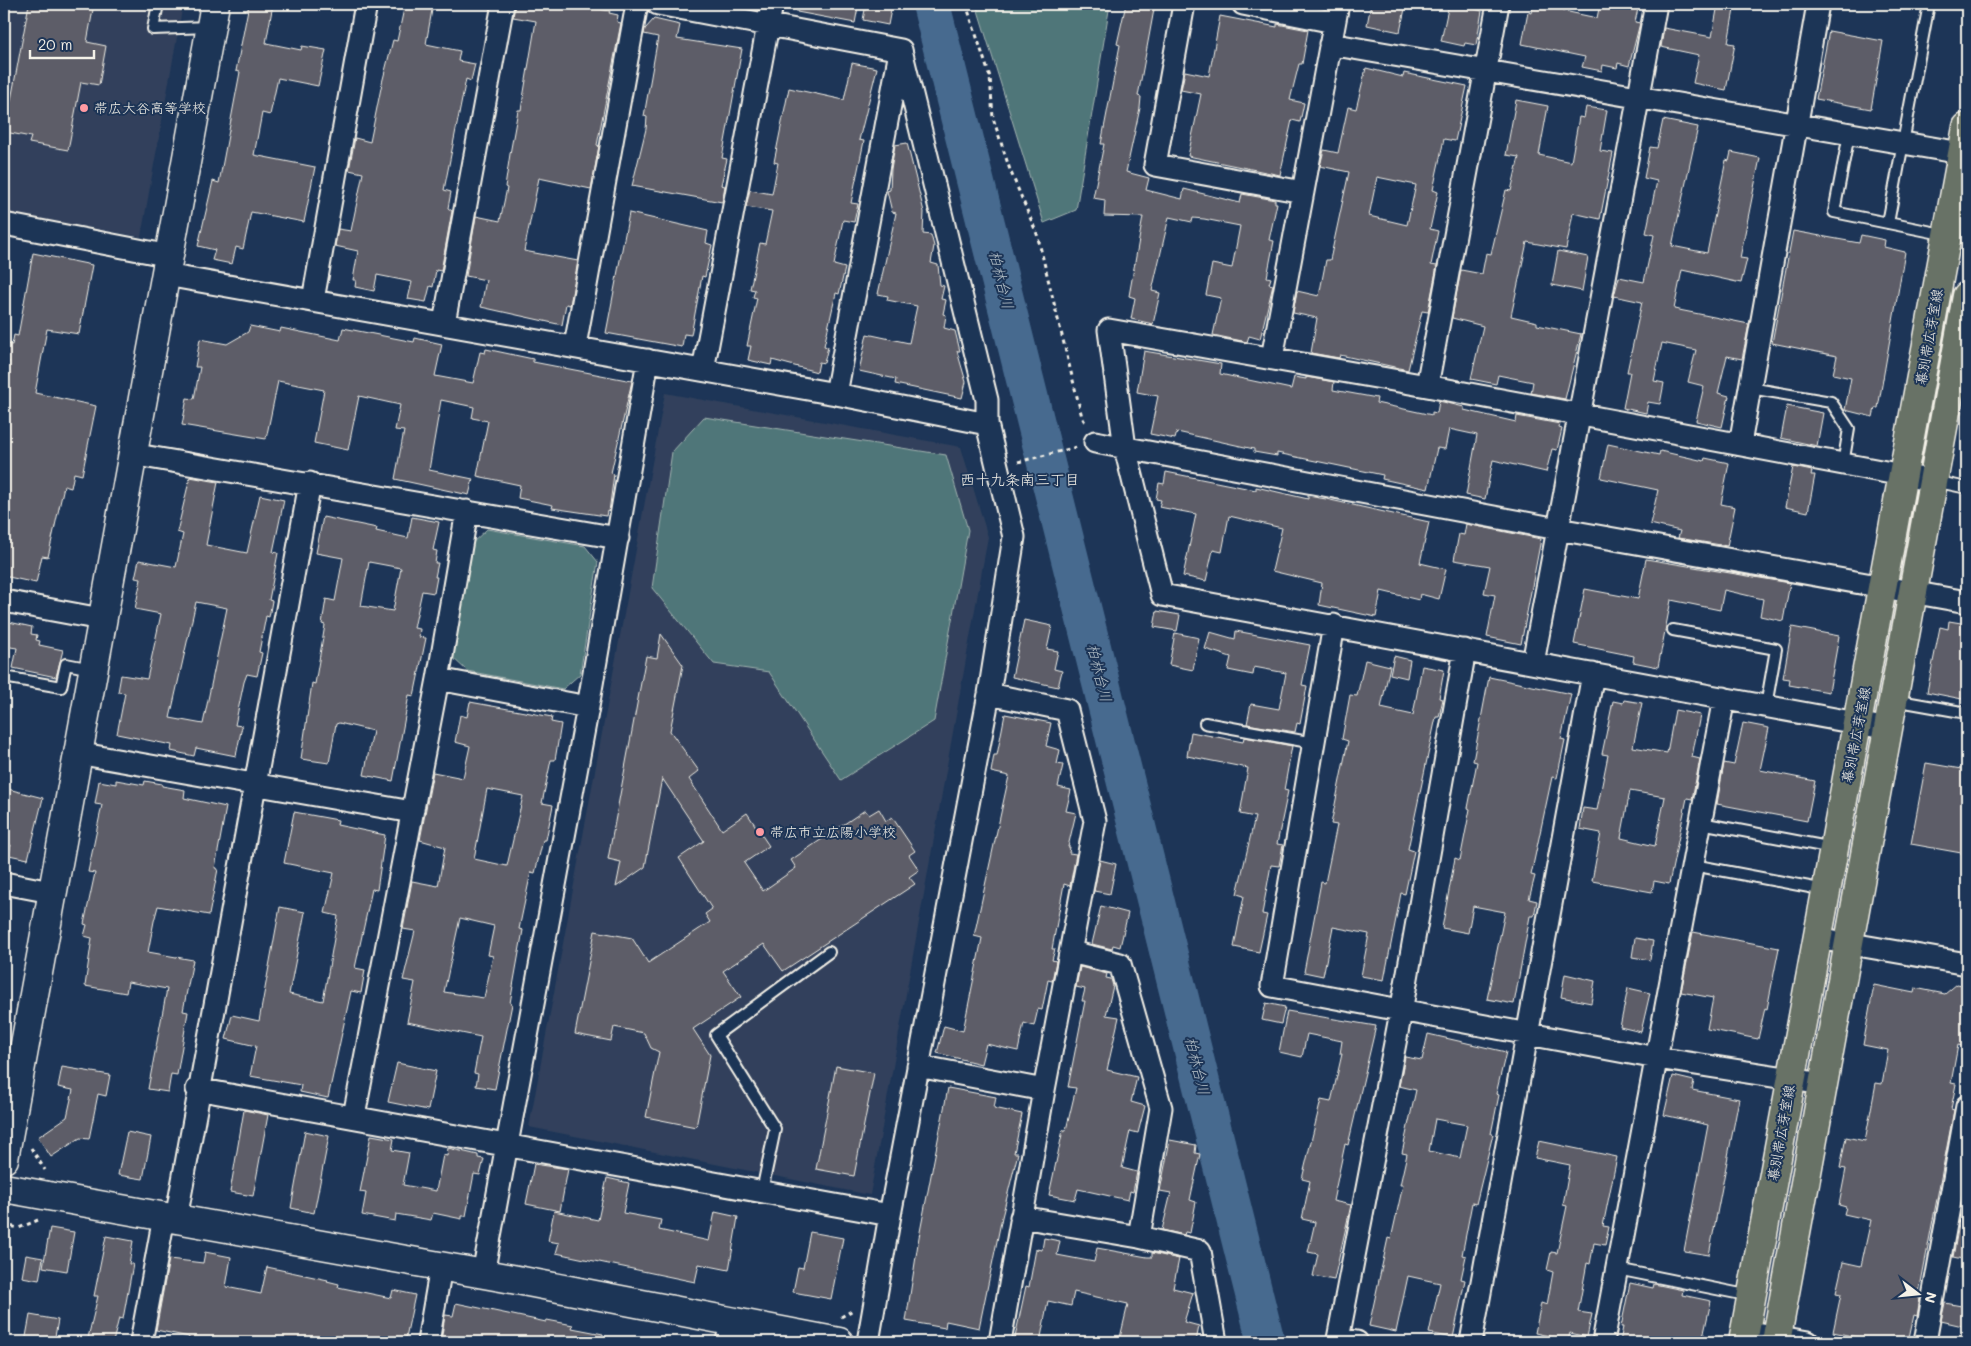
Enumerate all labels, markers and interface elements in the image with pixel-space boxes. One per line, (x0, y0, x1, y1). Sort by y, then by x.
scale bar (30, 28, 94, 60)
text: 20 m (38, 34, 72, 54)
place label: 帯広大谷高等学校 (94, 98, 206, 117)
marker: 帯広大谷高等学校 (78, 102, 90, 114)
water label: 柏林台川 (985, 248, 1019, 311)
street label: 幕別帯広芽室線 (1911, 287, 1946, 387)
district label: 西十九条南三丁目 (960, 469, 1080, 489)
water label: 柏林台川 (1083, 641, 1117, 704)
street label: 幕別帯広芽室線 (1837, 685, 1874, 785)
place label: 帯広市立広陽小学校 (770, 822, 896, 841)
marker: 帯広市立広陽小学校 (754, 826, 766, 838)
water label: 柏林台川 (1181, 1034, 1215, 1097)
street label: 幕別帯広芽室線 (1763, 1083, 1798, 1183)
north arrow (1894, 1268, 1944, 1318)
text: N (1920, 1290, 1942, 1305)

